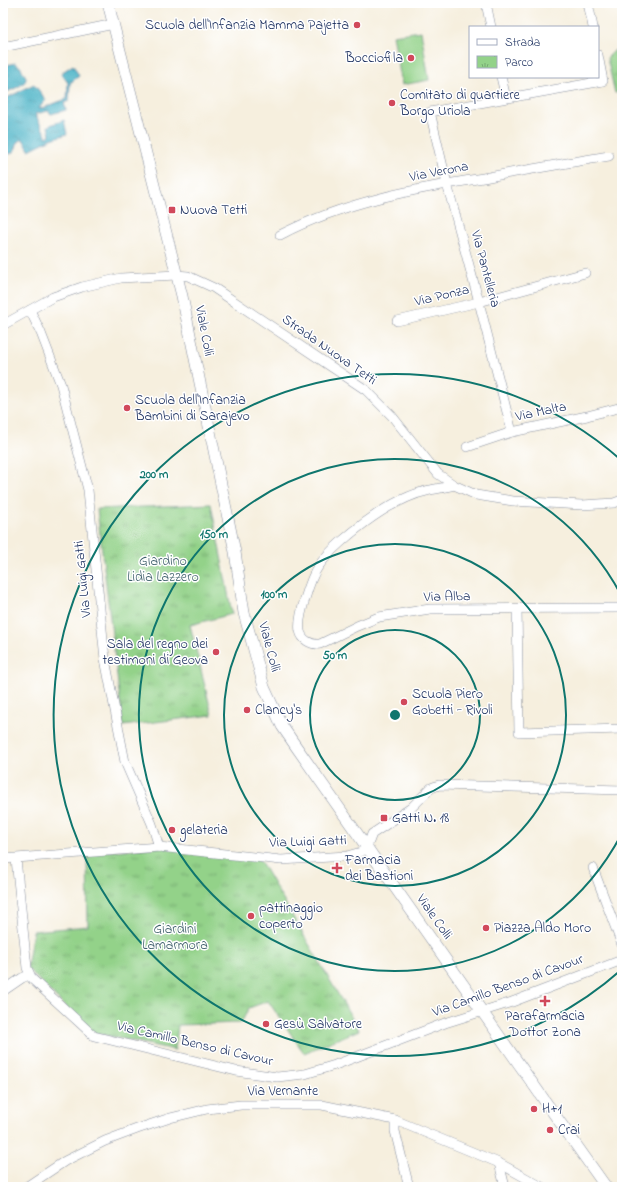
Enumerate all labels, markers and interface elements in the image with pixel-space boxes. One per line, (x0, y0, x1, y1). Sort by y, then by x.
place label: Scuola dell'Infanzia Mamma Pajetta (145, 15, 349, 36)
marker: Scuola dell'Infanzia Mamma Pajetta (352, 20, 362, 30)
legend (469, 26, 599, 78)
text: Strada (505, 34, 540, 52)
place label: Bocciofila (344, 48, 403, 69)
marker: Bocciofila (406, 53, 416, 63)
text: Parco (505, 54, 533, 72)
place label: Comitato di quartiere Borgo Uriola (399, 85, 521, 123)
marker: Comitato di quartiere Borgo Uriola (387, 98, 397, 108)
street label: Via Verona (407, 156, 470, 188)
place label: Nuova Tetti (180, 200, 247, 221)
marker: Nuova Tetti (167, 205, 177, 215)
street label: Via Pantelleria (464, 227, 505, 310)
street label: Via Ponza (412, 280, 472, 313)
street label: Viale Colli (189, 303, 219, 358)
street label: Strada Nuova Tetti (277, 309, 381, 391)
place label: Scuola dell'Infanzia Bambini di Sarajevo (134, 390, 250, 427)
street label: Via Malta (513, 396, 568, 428)
marker: Scuola dell'Infanzia Bambini di Sarajevo (122, 403, 132, 413)
text: 200 m (139, 466, 169, 484)
text: 150 m (200, 526, 229, 544)
street label: Via Luigi Gatti (69, 539, 99, 619)
park label: Giardino Lidia Lazzero (127, 551, 199, 588)
text: 100 m (261, 586, 288, 604)
street label: Via Alba (422, 586, 471, 608)
street label: Viale Colli (252, 619, 286, 674)
place label: Sala del regno dei testimoni di Geova (102, 634, 208, 671)
marker: Sala del regno dei testimoni di Geova (211, 647, 221, 657)
text: 50 m (323, 647, 348, 665)
place label: Scuola Piero Gobetti - Rivoli (412, 684, 493, 721)
marker: Scuola Piero Gobetti - Rivoli (399, 697, 409, 707)
place label: Clancy's (255, 700, 302, 722)
marker: Clancy's (242, 705, 252, 715)
centre of rings (388, 708, 402, 722)
place label: Gatti N. 18 (392, 808, 449, 829)
marker: Gatti N. 18 (379, 813, 389, 823)
place label: gelateria (179, 820, 228, 842)
marker: gelateria (167, 825, 177, 835)
street label: Via Luigi Gatti (268, 830, 347, 855)
place label: Farmacia dei Bastioni (344, 850, 413, 887)
marker: Farmacia dei Bastioni (332, 863, 342, 873)
street label: Viale Colli (410, 889, 457, 944)
place label: pattinaggio coperto (259, 898, 323, 935)
marker: pattinaggio coperto (246, 911, 256, 921)
place label: Piazza Aldo Moro (494, 918, 591, 939)
park label: Giardini Lamarmora (142, 919, 208, 956)
marker: Piazza Aldo Moro (481, 923, 491, 933)
street label: Via Camillo Benso di Cavour (428, 949, 587, 1024)
marker: Parafarmacia Dottor Zona (540, 996, 550, 1006)
place label: Parafarmacia Dottor Zona (505, 1006, 585, 1043)
place label: Gesù Salvatore (274, 1014, 363, 1035)
street label: Via Camillo Benso di Cavour (114, 1016, 276, 1072)
marker: Gesù Salvatore (261, 1019, 271, 1029)
street label: Via Vernante (247, 1081, 319, 1102)
place label: H+1 (542, 1099, 563, 1120)
marker: H+1 (529, 1104, 539, 1114)
place label: Crai (558, 1120, 580, 1141)
marker: Crai (545, 1125, 555, 1135)

